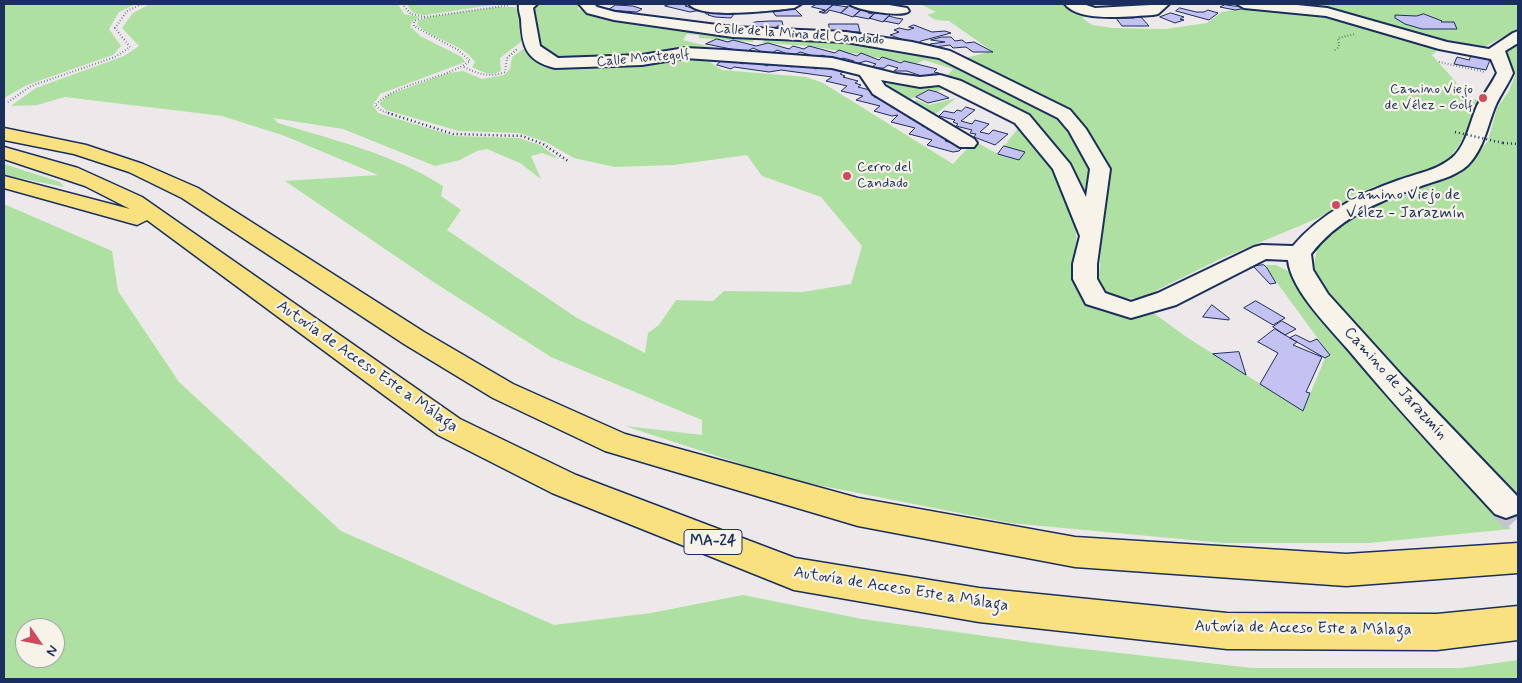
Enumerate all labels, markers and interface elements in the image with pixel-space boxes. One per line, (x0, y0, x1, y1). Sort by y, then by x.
street label: Calle de la Mina del Candado (713, 21, 885, 49)
street label: Calle Montegolf (596, 47, 690, 71)
place label: Camino Viejo de Vélez - Golf (1385, 82, 1473, 114)
marker: Camino Viejo de Vélez - Golf (1477, 92, 1489, 104)
place label: Cerro del Candado (857, 160, 911, 192)
marker: Cerro del Candado (841, 170, 853, 182)
place label: Camino Viejo de Vélez - Jarazmín (1346, 186, 1465, 224)
marker: Camino Viejo de Vélez - Jarazmín (1330, 199, 1342, 211)
street label: Autovía de Acceso Este a Málaga (273, 297, 461, 437)
street label: Camino de Jarazmín (1339, 324, 1451, 444)
road number: MA-24 (684, 530, 742, 554)
street label: Autovía de Acceso Este a Málaga (792, 564, 1010, 616)
north arrow (15, 618, 65, 668)
street label: Autovía de Acceso Este a Málaga (1194, 618, 1412, 640)
text: N (42, 642, 62, 659)

